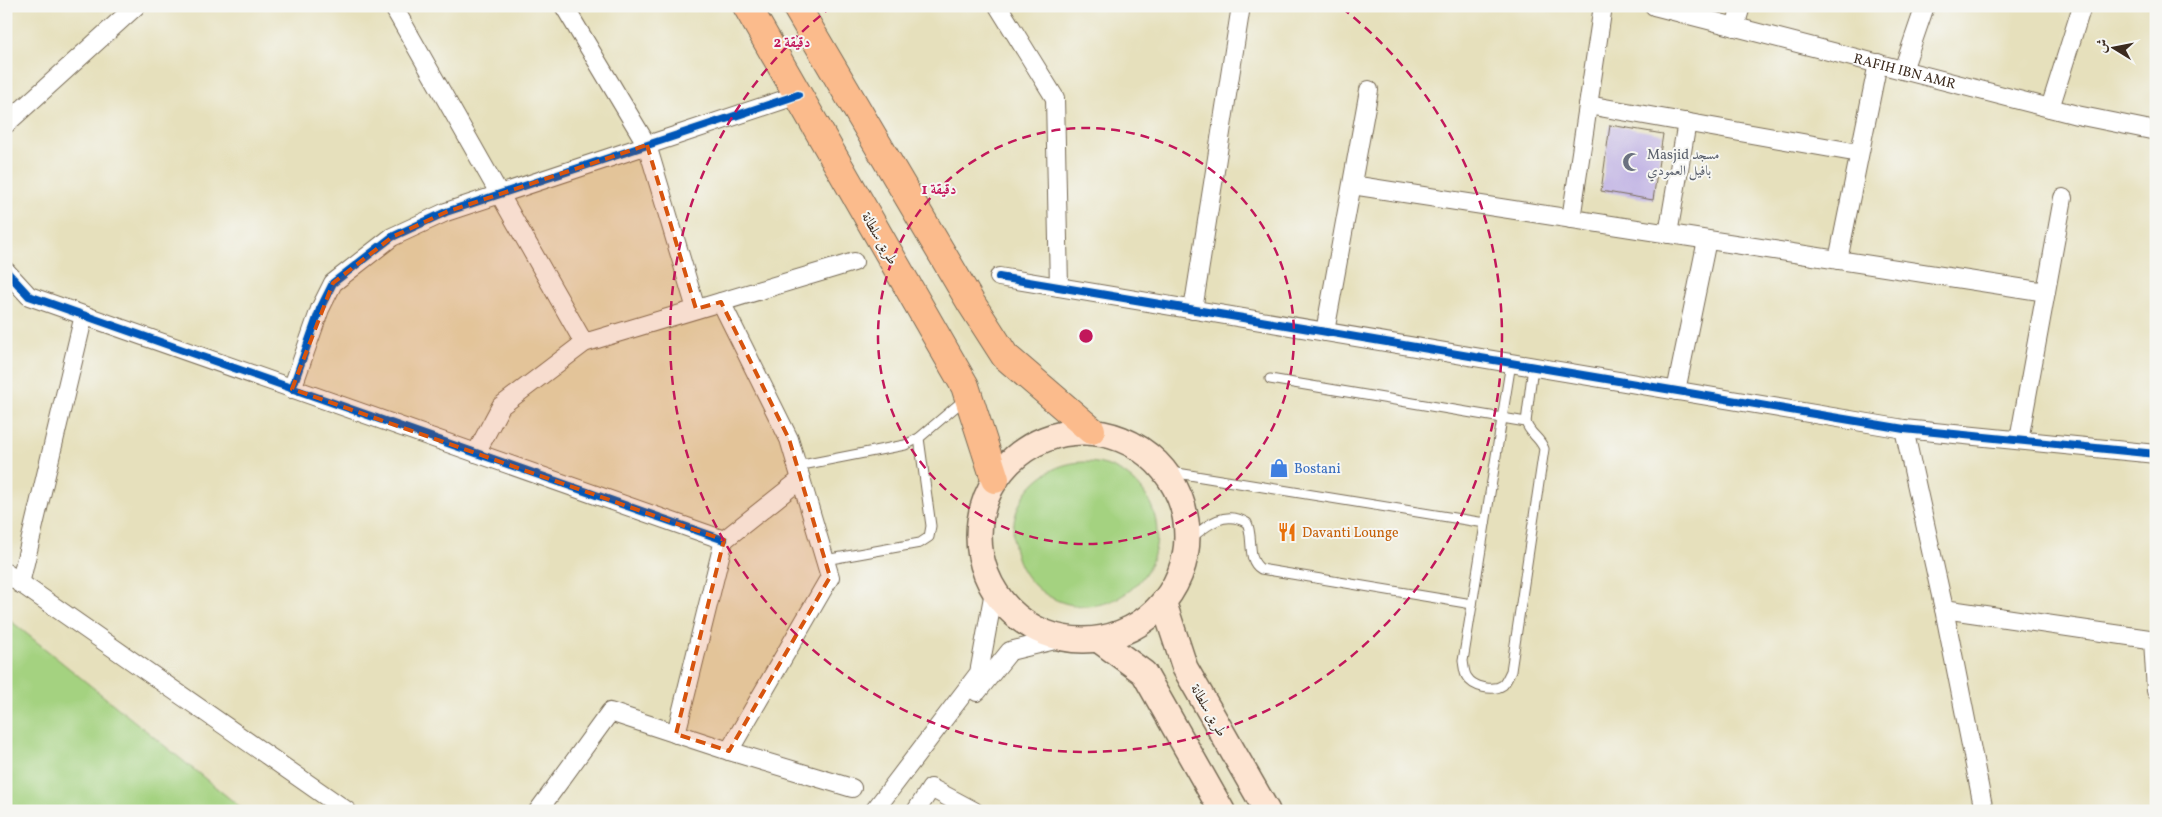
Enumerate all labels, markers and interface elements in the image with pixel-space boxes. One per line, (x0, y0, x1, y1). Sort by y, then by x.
north arrow (2090, 22, 2140, 72)
text: 2 دقيقة (773, 33, 811, 54)
text: ش (2092, 37, 2113, 54)
street label: RAFIH IBN AMR (1851, 50, 1958, 94)
place label: Masjid مسجد بافيل العمودي (1647, 146, 1719, 182)
mosque icon: Masjid مسجد بافيل العمودي (1621, 151, 1643, 173)
text: 1 دقيقة (921, 180, 957, 201)
street label: طريق سلطانة (856, 209, 901, 269)
centre of rings (1077, 327, 1095, 345)
shop icon: Bostani (1268, 457, 1290, 479)
place label: Bostani (1294, 460, 1341, 479)
restaurant icon: Davanti Lounge (1276, 521, 1298, 543)
place label: Davanti Lounge (1302, 524, 1399, 543)
street label: طريق سلطانة (1185, 681, 1230, 741)

